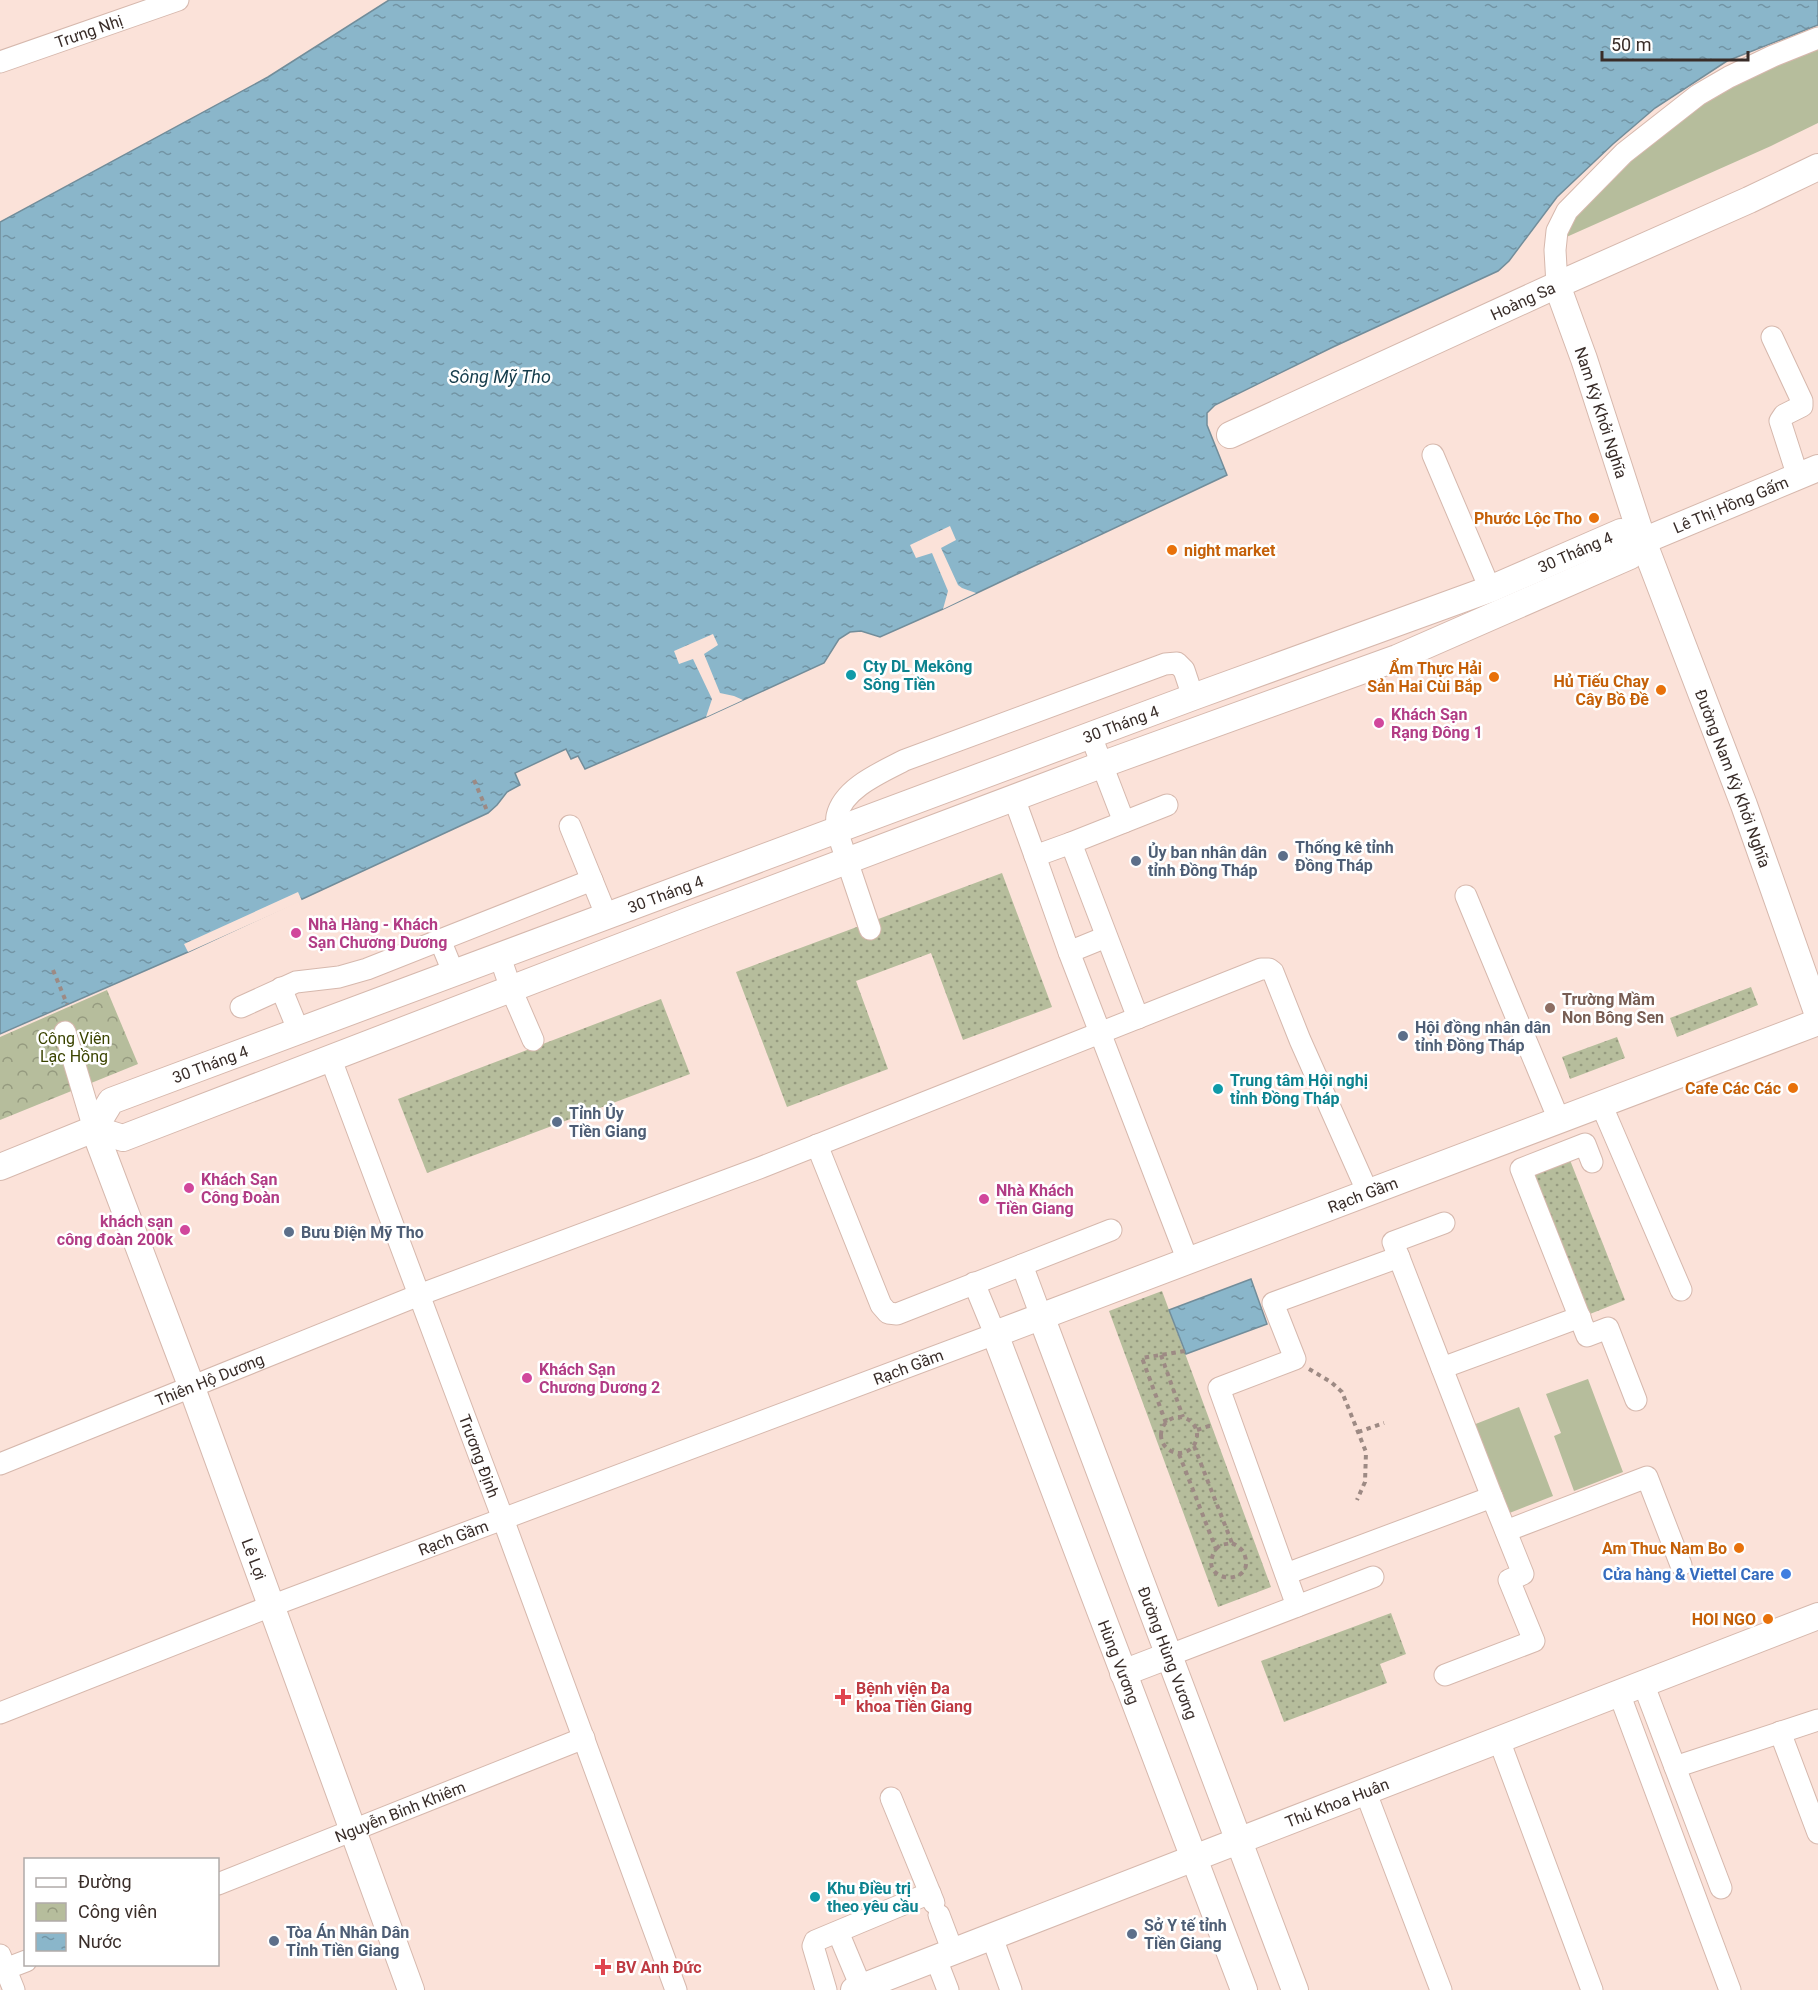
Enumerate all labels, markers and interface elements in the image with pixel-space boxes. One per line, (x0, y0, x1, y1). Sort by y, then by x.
street label: Trưng Nhị (53, 11, 125, 52)
scale bar (1602, 24, 1748, 62)
text: 50 m (1611, 34, 1651, 55)
street label: Hoàng Sa (1487, 278, 1558, 324)
street label: Nam Kỳ Khởi Nghĩa (1570, 344, 1631, 481)
water label: Sông Mỹ Tho (449, 366, 551, 387)
street label: Lê Thị Hồng Gấm (1670, 472, 1791, 537)
place label: Phước Lộc Tho (1474, 509, 1582, 528)
marker: Phước Lộc Tho (1587, 511, 1601, 525)
street label: 30 Tháng 4 (1535, 528, 1616, 577)
place label: night market (1184, 541, 1276, 560)
marker: night market (1165, 543, 1179, 557)
place label: Cty DL Mekông Sông Tiền (863, 657, 972, 694)
place label: Ẩm Thực Hải Sản Hai Cùi Bắp (1367, 658, 1482, 696)
marker: Cty DL Mekông Sông Tiền (844, 668, 858, 682)
marker: Ẩm Thực Hải Sản Hai Cùi Bắp (1487, 670, 1501, 684)
place label: Hủ Tiếu Chay Cây Bồ Đề (1554, 672, 1650, 709)
marker: Hủ Tiếu Chay Cây Bồ Đề (1654, 683, 1668, 697)
street label: Đường Nam Kỳ Khởi Nghĩa (1691, 687, 1774, 870)
street label: 30 Tháng 4 (1080, 702, 1162, 747)
place label: Khách Sạn Rạng Đông 1 (1391, 705, 1483, 742)
marker: Khách Sạn Rạng Đông 1 (1372, 716, 1386, 730)
place label: Thống kê tỉnh Đồng Tháp (1295, 838, 1394, 875)
place label: Ủy ban nhân dân tỉnh Đồng Tháp (1148, 842, 1267, 880)
marker: Thống kê tỉnh Đồng Tháp (1276, 849, 1290, 863)
marker: Ủy ban nhân dân tỉnh Đồng Tháp (1129, 854, 1143, 868)
street label: 30 Tháng 4 (625, 872, 706, 917)
place label: Nhà Hàng - Khách Sạn Chương Dương (308, 915, 447, 952)
marker: Nhà Hàng - Khách Sạn Chương Dương (289, 926, 303, 940)
place label: Trường Mầm Non Bông Sen (1562, 990, 1664, 1027)
marker: Trường Mầm Non Bông Sen (1543, 1001, 1557, 1015)
place label: Hội đồng nhân dân tỉnh Đồng Tháp (1415, 1018, 1551, 1055)
park label: Công Viên Lạc Hồng (38, 1029, 110, 1066)
marker: Hội đồng nhân dân tỉnh Đồng Tháp (1396, 1029, 1410, 1043)
street label: 30 Tháng 4 (170, 1042, 251, 1087)
place label: Trung tâm Hội nghị tỉnh Đồng Tháp (1230, 1071, 1368, 1108)
place label: Cafe Các Các (1685, 1079, 1781, 1098)
marker: Cafe Các Các (1786, 1081, 1800, 1095)
marker: Trung tâm Hội nghị tỉnh Đồng Tháp (1211, 1082, 1225, 1096)
place label: Tỉnh Ủy Tiền Giang (569, 1103, 647, 1141)
marker: Tỉnh Ủy Tiền Giang (550, 1115, 564, 1129)
place label: Khách Sạn Công Đoàn (201, 1170, 280, 1207)
street label: Rạch Gầm (1325, 1173, 1401, 1217)
marker: Khách Sạn Công Đoàn (182, 1181, 196, 1195)
place label: Nhà Khách Tiền Giang (996, 1181, 1074, 1218)
marker: Nhà Khách Tiền Giang (977, 1192, 991, 1206)
place label: khách sạn công đoàn 200k (57, 1212, 173, 1249)
marker: khách sạn công đoàn 200k (178, 1223, 192, 1237)
place label: Bưu Điện Mỹ Tho (301, 1223, 424, 1242)
marker: Bưu Điện Mỹ Tho (282, 1225, 296, 1239)
street label: Rạch Gầm (871, 1345, 946, 1389)
street label: Thiên Hộ Dương (153, 1350, 267, 1410)
place label: Khách Sạn Chương Dương 2 (539, 1360, 660, 1397)
marker: Khách Sạn Chương Dương 2 (520, 1371, 534, 1385)
street label: Trương Định (455, 1412, 503, 1500)
street label: Rạch Gầm (416, 1516, 491, 1560)
street label: Lê Lợi (238, 1536, 270, 1583)
place label: Am Thuc Nam Bo (1602, 1539, 1727, 1558)
marker: Am Thuc Nam Bo (1732, 1541, 1746, 1555)
place label: Cửa hàng & Viettel Care (1603, 1565, 1774, 1584)
marker: Cửa hàng & Viettel Care (1779, 1567, 1793, 1581)
street label: Đường Hùng Vương (1134, 1584, 1201, 1722)
place label: HOI NGO (1692, 1610, 1756, 1629)
marker: HOI NGO (1761, 1612, 1775, 1626)
street label: Hùng Vương (1094, 1617, 1143, 1707)
place label: Bệnh viện Đa khoa Tiền Giang (856, 1679, 972, 1716)
marker: Bệnh viện Đa khoa Tiền Giang (834, 1688, 852, 1706)
street label: Thủ Khoa Huân (1283, 1774, 1392, 1832)
street label: Nguyễn Bỉnh Khiêm (332, 1777, 468, 1846)
legend (24, 1858, 219, 1966)
text: Đường (78, 1871, 132, 1892)
place label: Khu Điều trị theo yêu cầu (827, 1879, 918, 1916)
marker: Khu Điều trị theo yêu cầu (808, 1890, 822, 1904)
text: Công viên (78, 1901, 157, 1922)
place label: Sở Y tế tỉnh Tiền Giang (1144, 1916, 1227, 1953)
place label: Tòa Án Nhân Dân Tỉnh Tiền Giang (286, 1923, 409, 1960)
marker: Sở Y tế tỉnh Tiền Giang (1125, 1927, 1139, 1941)
text: Nước (78, 1931, 122, 1952)
marker: Tòa Án Nhân Dân Tỉnh Tiền Giang (267, 1934, 281, 1948)
marker: BV Anh Đức (594, 1958, 612, 1976)
place label: BV Anh Đức (616, 1958, 702, 1977)

